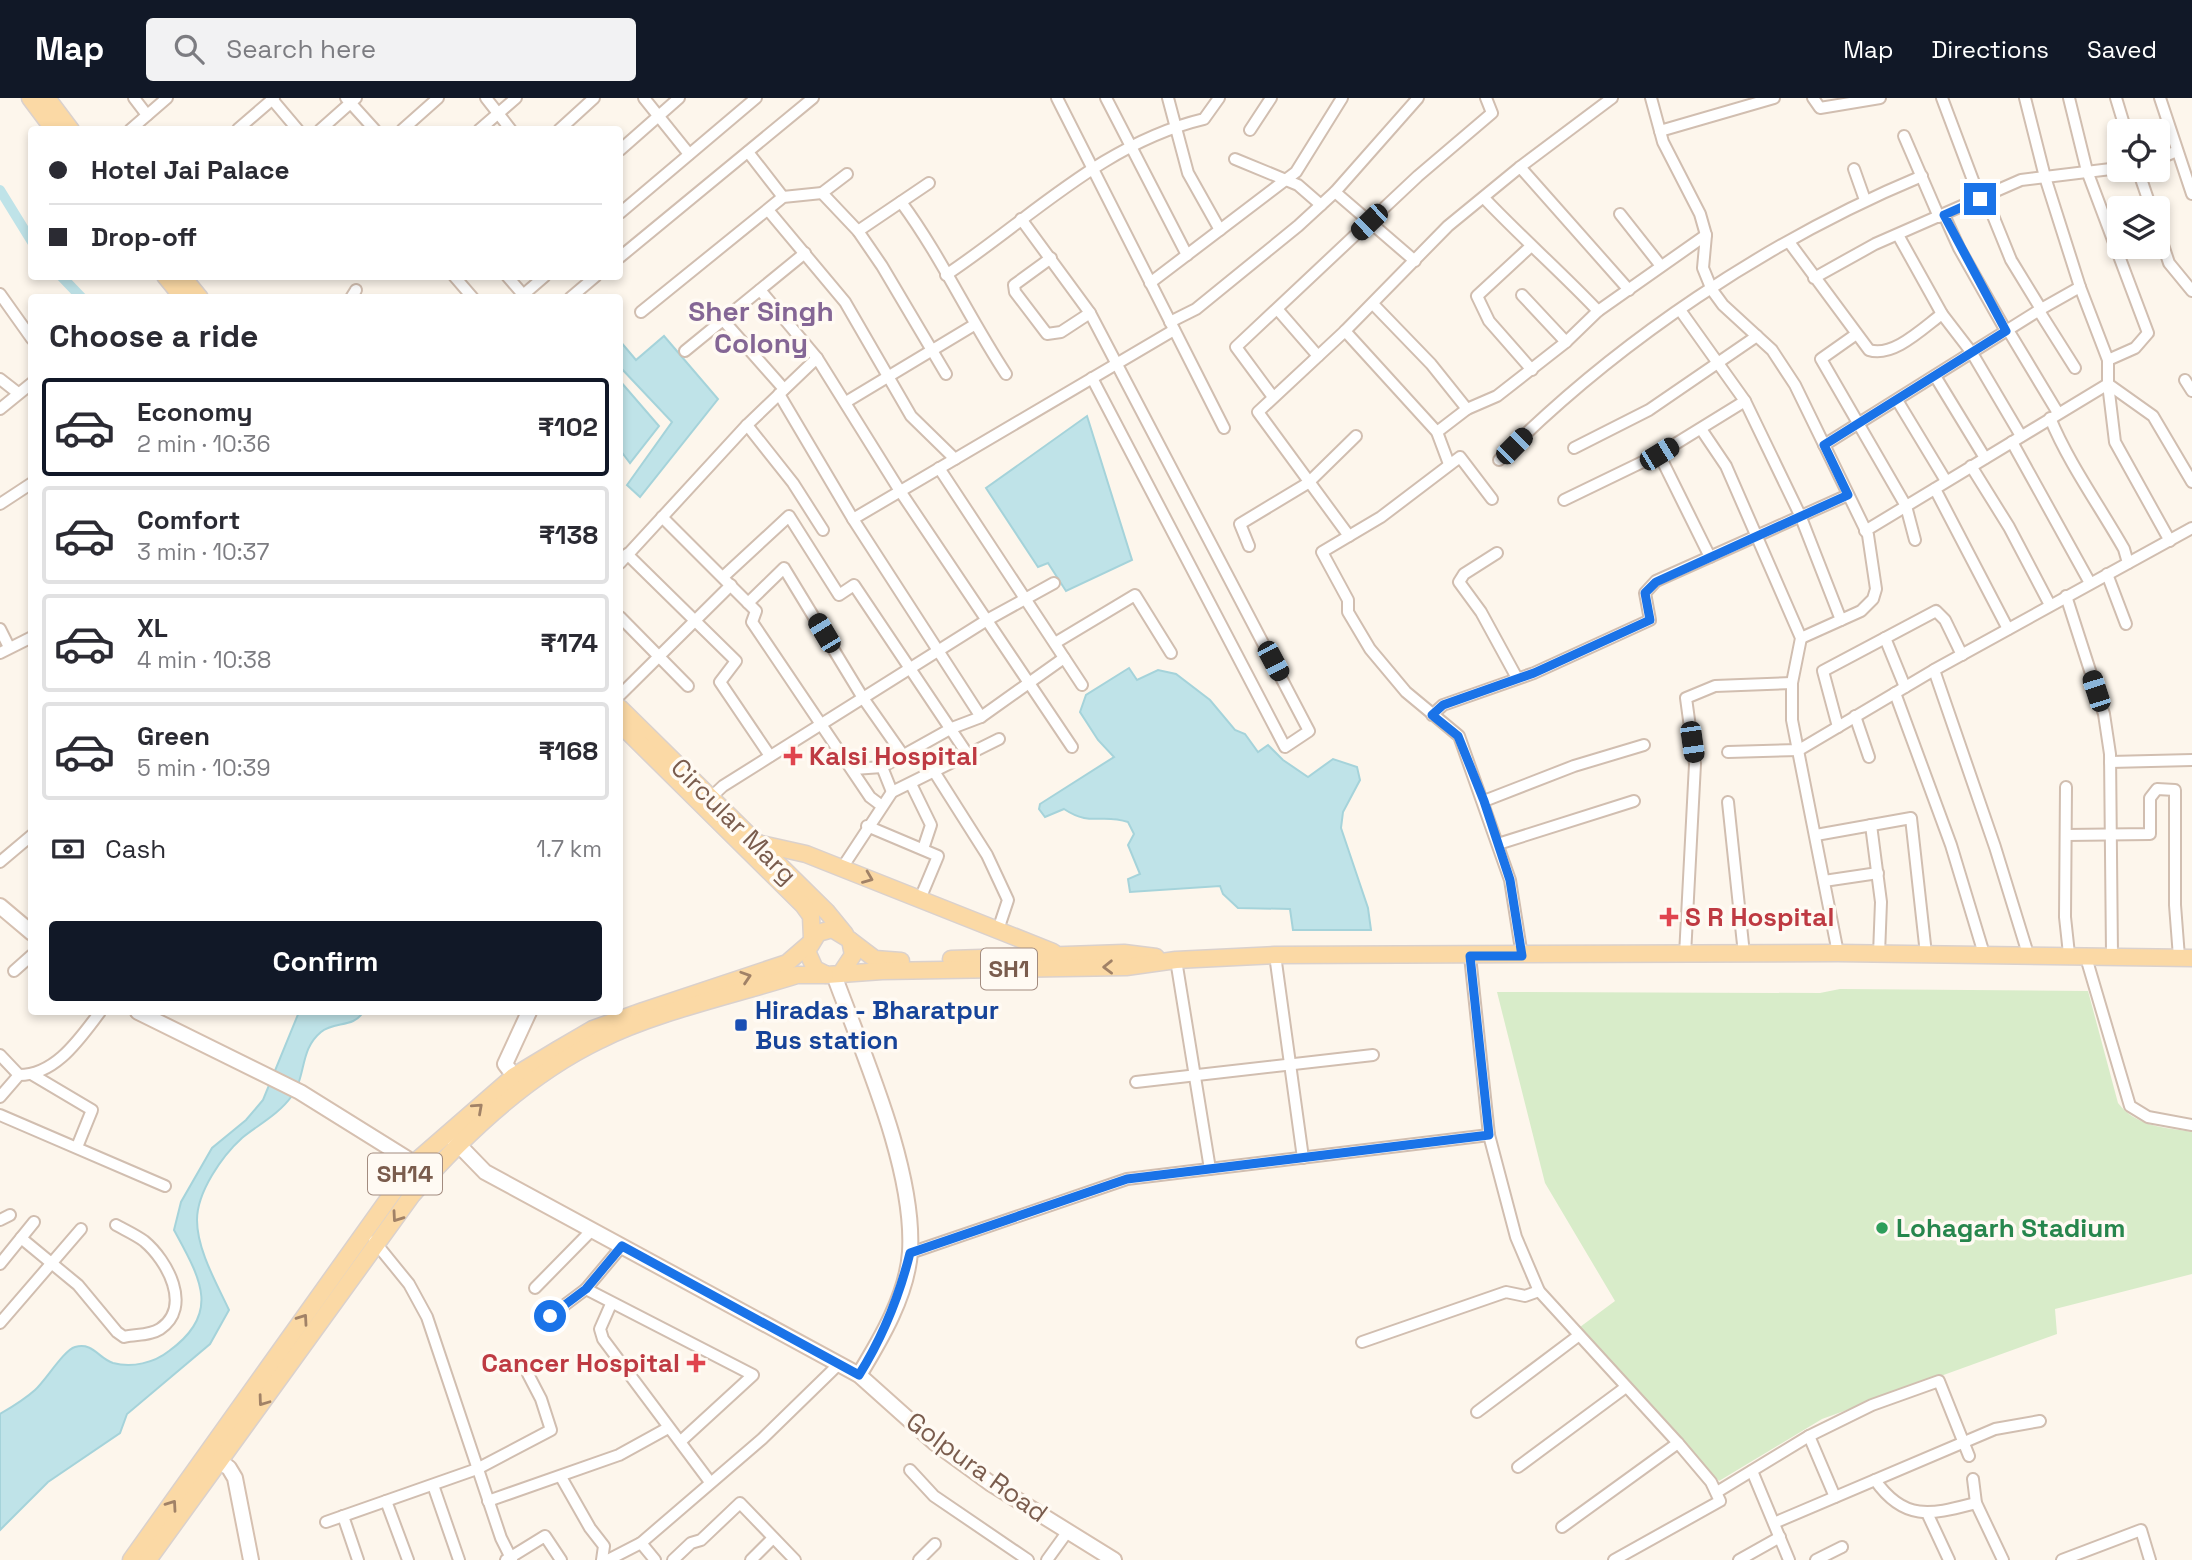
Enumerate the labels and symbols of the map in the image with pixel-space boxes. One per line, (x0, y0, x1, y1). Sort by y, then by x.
route end (1964, 183, 1996, 215)
car (1347, 200, 1392, 244)
district label: Sher Singh Colony (688, 293, 834, 361)
car (1492, 424, 1537, 468)
car (1636, 434, 1683, 474)
car (805, 610, 844, 656)
car (1254, 638, 1293, 684)
car (2080, 668, 2113, 714)
car (1679, 720, 1706, 764)
place label: Kalsi Hospital (809, 739, 978, 773)
marker: Kalsi Hospital (783, 746, 803, 766)
street label: Circular Marg (664, 751, 804, 891)
one-way arrow (862, 870, 874, 884)
place label: S R Hospital (1685, 900, 1834, 934)
marker: S R Hospital (1659, 907, 1679, 927)
road number: SH1 (981, 948, 1037, 990)
one-way arrow (1102, 959, 1113, 975)
one-way arrow (739, 971, 751, 985)
place label: Hiradas - Bharatpur Bus station (755, 993, 999, 1057)
marker: Hiradas - Bharatpur Bus station (733, 1017, 749, 1033)
one-way arrow (470, 1104, 483, 1116)
road number: SH14 (368, 1154, 442, 1194)
one-way arrow (392, 1209, 405, 1222)
place label: Lohagarh Stadium (1896, 1211, 2125, 1245)
marker: Lohagarh Stadium (1874, 1220, 1890, 1236)
route start (534, 1300, 566, 1332)
one-way arrow (295, 1314, 307, 1327)
place label: Cancer Hospital (481, 1346, 680, 1380)
marker: Cancer Hospital (686, 1353, 706, 1373)
one-way arrow (259, 1393, 272, 1406)
street label: Golpura Road (899, 1404, 1055, 1530)
one-way arrow (164, 1500, 176, 1513)

